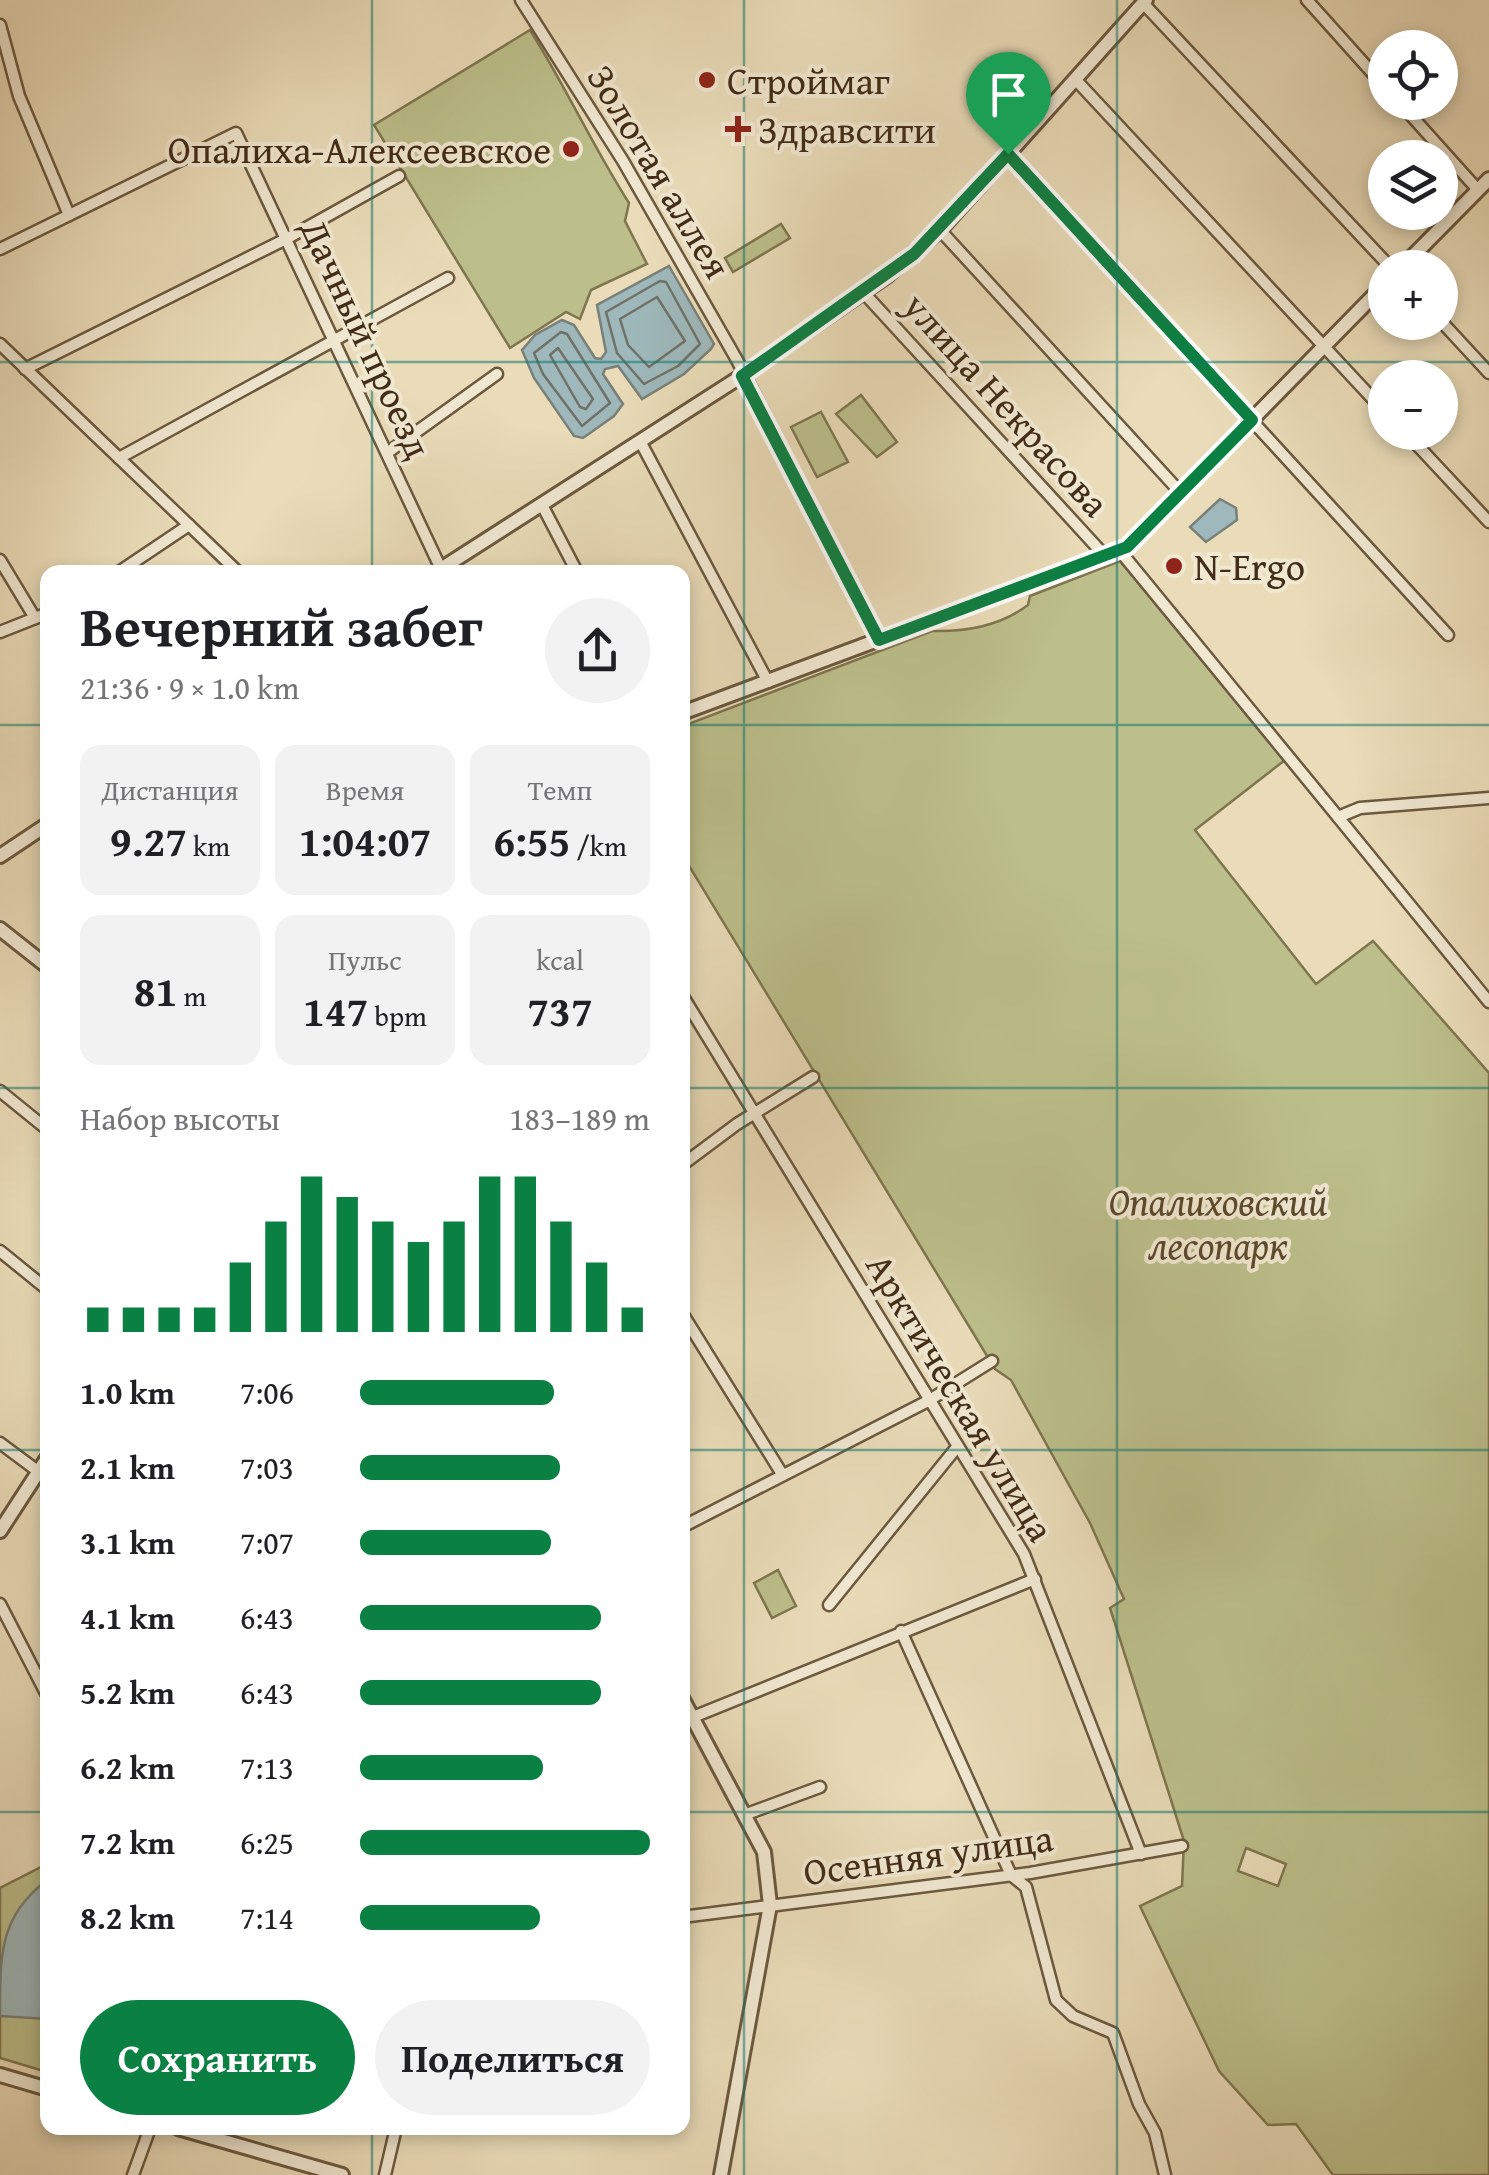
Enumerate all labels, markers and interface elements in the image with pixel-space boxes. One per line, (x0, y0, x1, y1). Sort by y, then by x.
map controls (1368, 30, 1458, 450)
button: locate (1368, 30, 1458, 120)
place label: Строймаг (727, 52, 890, 108)
pin (966, 52, 1051, 155)
street label: Золотая аллея (574, 54, 746, 288)
icon: arrive (981, 67, 1036, 122)
marker: Строймаг (696, 69, 718, 91)
place label: Здравсити (758, 101, 936, 157)
marker: Здравсити (727, 118, 749, 140)
place label: Опалиха-Алексеевское (168, 121, 551, 177)
marker: Опалиха-Алексеевское (560, 138, 582, 160)
button: layers (1368, 140, 1458, 230)
street label: Дачный проезд (287, 208, 447, 467)
button: + (1368, 250, 1458, 340)
street label: улица Некрасова (890, 278, 1123, 529)
button: − (1368, 360, 1458, 450)
place label: N-Ergo (1194, 538, 1305, 594)
marker: N-Ergo (1163, 555, 1185, 577)
text: Вечерний забег (80, 586, 483, 666)
button: share (545, 598, 650, 703)
text: 21:36 · 9 × 1.0 km (80, 664, 299, 711)
text: Дистанция (102, 769, 238, 810)
text: Время (326, 769, 404, 810)
text: Темп (528, 769, 592, 810)
text: 9.27 (110, 810, 187, 871)
text: 1:04:07 (299, 810, 431, 871)
text: 6:55 (493, 810, 570, 871)
text: km (187, 825, 230, 866)
text: /km (570, 825, 627, 866)
text: Пульс (328, 939, 402, 980)
text: kcal (536, 939, 584, 980)
text: 81 (134, 960, 177, 1021)
text: m (177, 975, 206, 1016)
text: 147 (303, 980, 368, 1041)
text: 737 (527, 980, 593, 1041)
text: bpm (368, 995, 427, 1036)
text: Набор высоты (80, 1095, 280, 1142)
text: 183–189 m (509, 1095, 650, 1142)
park label: Опалиховский лесопарк (1108, 1173, 1328, 1273)
street label: Арктическая улица (853, 1242, 1069, 1552)
text: 1.0 km (80, 1369, 175, 1416)
text: 7:06 (240, 1369, 294, 1416)
text: 2.1 km (80, 1444, 175, 1491)
text: 7:03 (240, 1444, 294, 1491)
text: 3.1 km (80, 1519, 175, 1566)
text: 7:07 (240, 1519, 294, 1566)
text: 4.1 km (80, 1594, 175, 1641)
text: 6:43 (240, 1594, 294, 1641)
text: 5.2 km (80, 1669, 175, 1716)
text: 6:43 (240, 1669, 294, 1716)
text: 6.2 km (80, 1744, 175, 1791)
text: 7:13 (240, 1744, 294, 1791)
street label: Осенняя улица (800, 1809, 1056, 1899)
text: 7.2 km (80, 1819, 175, 1866)
text: 6:25 (240, 1819, 294, 1866)
text: 8.2 km (80, 1894, 175, 1941)
text: 7:14 (240, 1894, 294, 1941)
button: Сохранить (80, 2000, 355, 2115)
button: Поделиться (375, 2000, 650, 2115)

